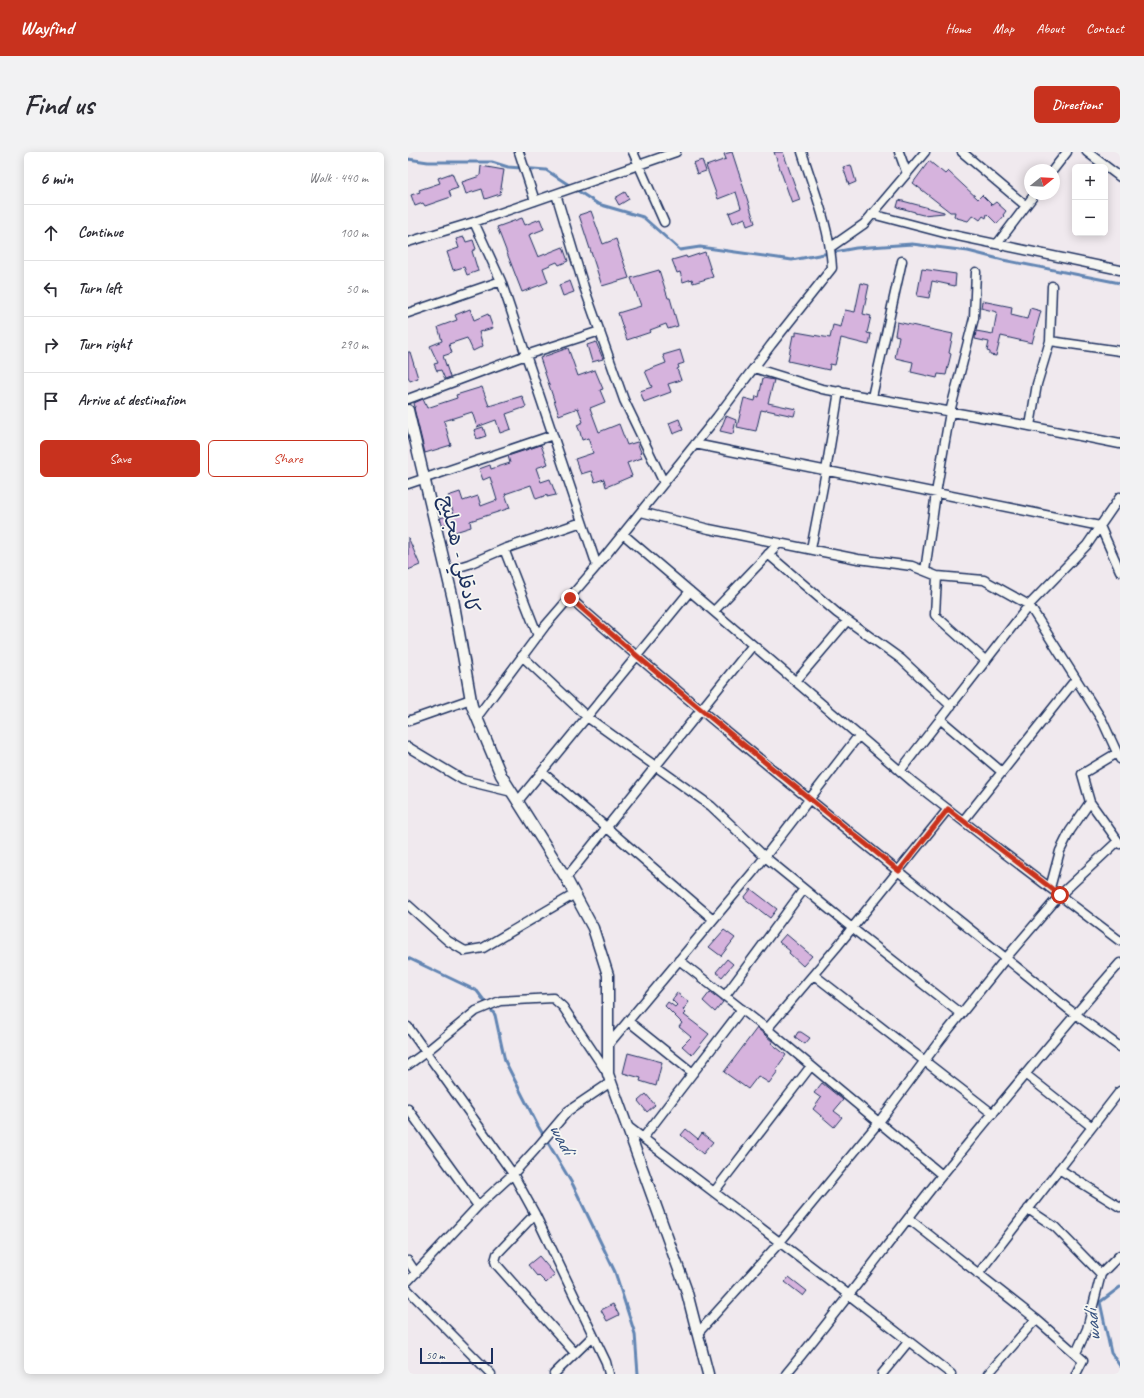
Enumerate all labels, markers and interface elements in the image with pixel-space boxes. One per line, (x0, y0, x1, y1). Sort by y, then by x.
text: Wayfind (20, 16, 73, 40)
text: Home (945, 20, 971, 37)
text: Map (993, 20, 1014, 37)
text: About (1036, 20, 1064, 37)
text: Contact (1086, 20, 1124, 37)
button: Directions (1034, 86, 1120, 123)
text: Find us (24, 87, 94, 122)
north arrow (1024, 164, 1060, 200)
map controls (1072, 164, 1108, 236)
button: + (1072, 164, 1108, 200)
text: 6 min (40, 168, 73, 189)
text: Walk · 440 m (309, 170, 368, 186)
button: − (1072, 200, 1108, 236)
icon: ahead (40, 222, 62, 244)
text: Continue (78, 223, 123, 242)
text: 100 m (340, 225, 368, 241)
icon: left (40, 278, 62, 300)
text: Turn left (78, 279, 121, 298)
text: 50 m (346, 281, 368, 297)
icon: right (40, 334, 62, 356)
text: Turn right (78, 335, 131, 354)
text: 290 m (340, 337, 368, 353)
icon: arrive (40, 390, 62, 412)
text: Arrive at destination (78, 391, 185, 410)
button: Save (40, 440, 200, 477)
button: Share (208, 440, 368, 477)
street label: كادقلي - هجليج (429, 493, 485, 616)
route end (561, 589, 579, 607)
route start (1051, 886, 1069, 904)
water label: wadi (543, 1118, 584, 1163)
water label: wadi (1077, 1303, 1107, 1344)
scale bar (420, 1346, 493, 1365)
text: 50 m (426, 1348, 445, 1362)

